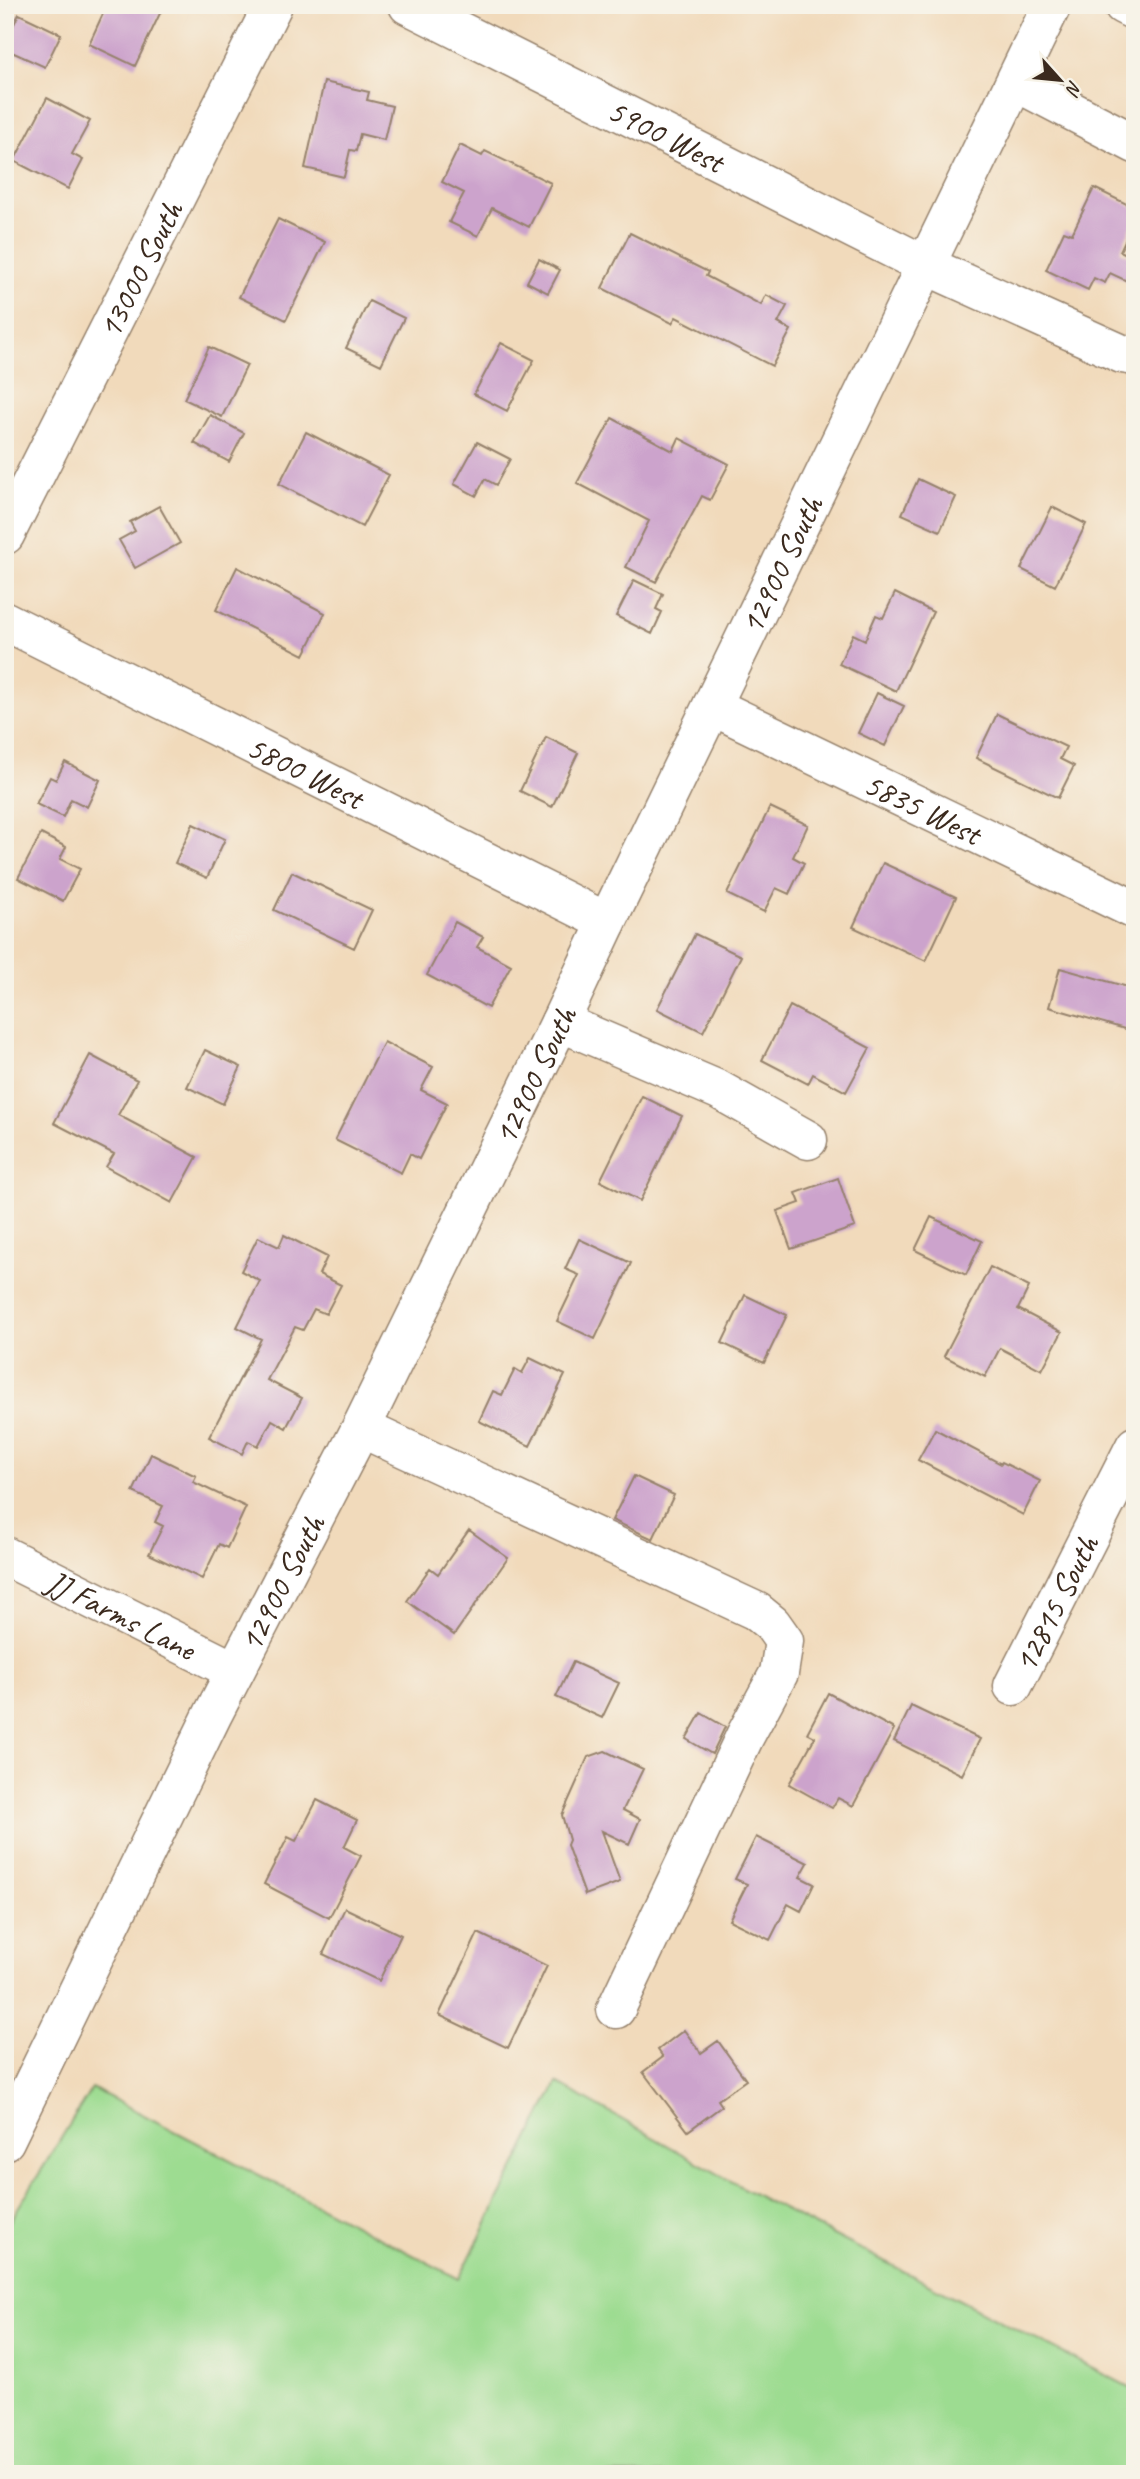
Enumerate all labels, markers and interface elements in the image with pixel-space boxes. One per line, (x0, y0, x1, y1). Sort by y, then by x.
north arrow (1024, 46, 1094, 116)
text: N (1059, 77, 1088, 101)
street label: 5900 West (601, 89, 734, 184)
street label: 13000 South (88, 192, 193, 345)
street label: 12900 South (730, 487, 833, 641)
street label: 5800 West (240, 726, 373, 820)
street label: 5835 West (857, 763, 990, 856)
street label: 12900 South (483, 998, 587, 1151)
street label: 12900 South (229, 1506, 335, 1658)
street label: 12815 South (1004, 1526, 1109, 1679)
street label: JJ Farms Lane (38, 1559, 204, 1671)

